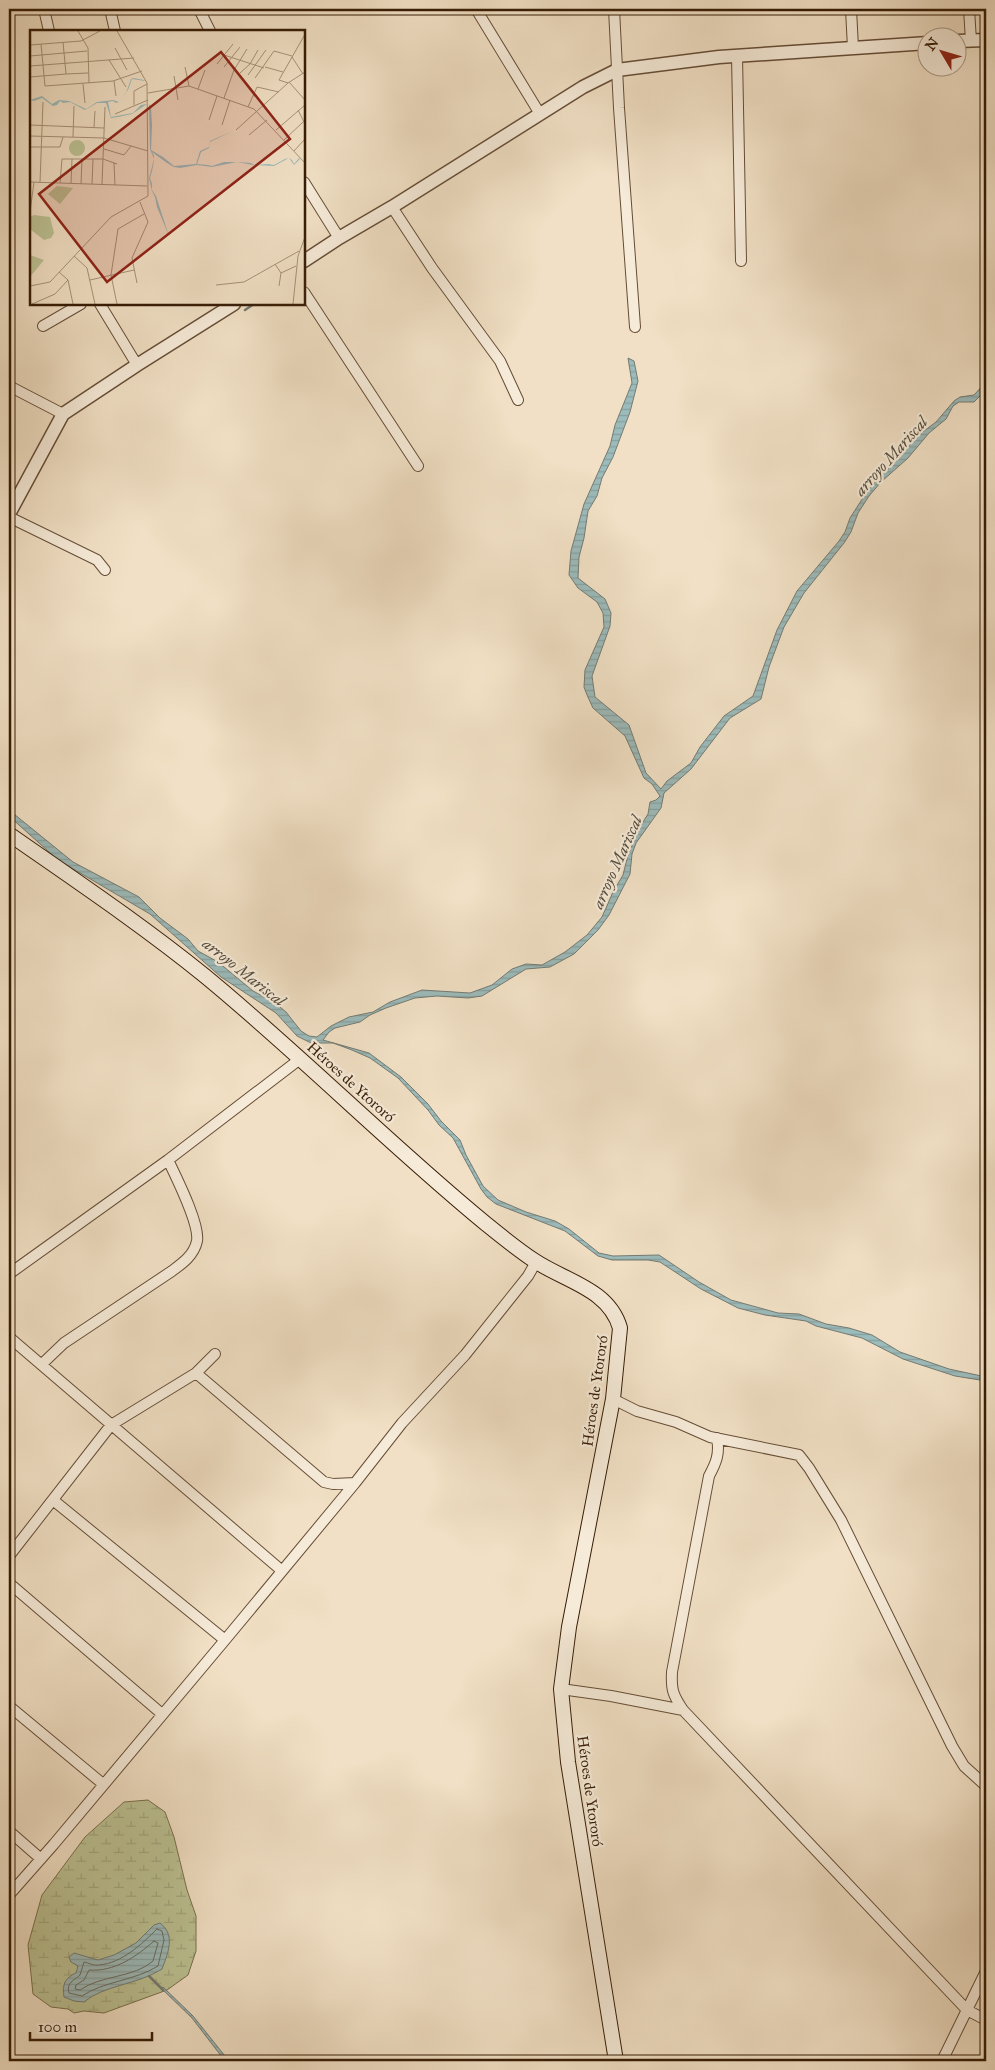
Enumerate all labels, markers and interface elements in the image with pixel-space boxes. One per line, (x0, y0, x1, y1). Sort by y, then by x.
north arrow (918, 28, 968, 78)
inset map (30, 30, 305, 305)
text: N (922, 34, 943, 54)
water label: arroyo Mariscal (850, 411, 933, 500)
water label: arroyo Mariscal (588, 811, 647, 912)
water label: arroyo Mariscal (198, 933, 290, 1011)
street label: Héroes de Ytororó (303, 1038, 399, 1126)
street label: Héroes de Ytororó (578, 1334, 612, 1448)
street label: Héroes de Ytororó (573, 1734, 607, 1848)
scale bar (30, 2010, 152, 2042)
text: 100 m (38, 2018, 78, 2036)

